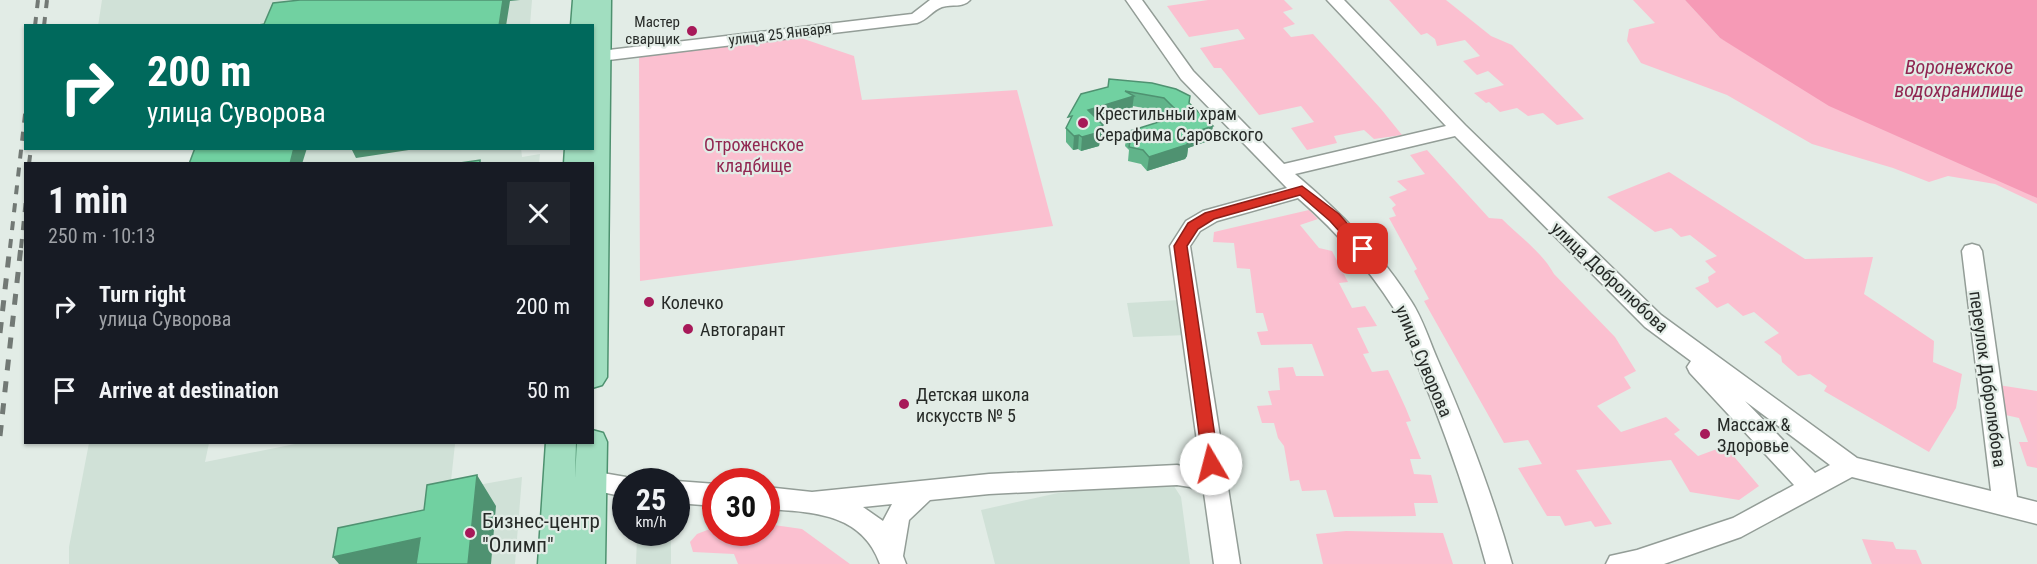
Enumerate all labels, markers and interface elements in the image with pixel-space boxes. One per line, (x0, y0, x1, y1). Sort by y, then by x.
place label: Мастер сварщик (625, 13, 680, 48)
street label: улица 25 Января (728, 19, 832, 49)
marker: Мастер сварщик (685, 24, 699, 38)
text: 200 m (147, 47, 252, 96)
icon: right (48, 48, 126, 126)
water label: Воронежское водохранилище (1895, 55, 2023, 102)
text: улица Суворова (147, 97, 326, 129)
place label: Крестильный храм Серафима Саровского (1095, 103, 1263, 145)
marker: Крестильный храм Серафима Саровского (1076, 116, 1090, 130)
park label: Отроженское кладбище (704, 134, 804, 176)
text: 1 min (48, 180, 128, 222)
button: close (507, 182, 570, 245)
street label: улица Добролюбова (1547, 217, 1673, 337)
pin (1337, 223, 1388, 274)
text: 250 m · 10:13 (48, 224, 155, 248)
icon: arrive (1346, 232, 1379, 265)
text: Turn right (99, 282, 186, 307)
icon: right (48, 290, 81, 323)
street label: переулок Добролюбова (1965, 290, 2011, 468)
place label: Колечко (661, 292, 724, 313)
text: 200 m (516, 294, 570, 319)
marker: Колечко (642, 295, 656, 309)
street label: улица Суворова (1391, 302, 1457, 420)
text: улица Суворова (99, 307, 231, 331)
place label: Автогарант (700, 319, 786, 340)
marker: Автогарант (681, 322, 695, 336)
icon: arrive (48, 374, 81, 407)
text: Arrive at destination (99, 378, 279, 403)
text: 50 m (527, 378, 570, 403)
place label: Детская школа искусств № 5 (916, 384, 1029, 426)
marker: Детская школа искусств № 5 (897, 397, 911, 411)
place label: Массаж & Здоровье (1717, 414, 1791, 456)
marker: Массаж & Здоровье (1698, 427, 1712, 441)
position arrow (1179, 432, 1243, 496)
speed limit sign: 30 (702, 468, 780, 546)
text: 25 (636, 482, 666, 517)
place label: Бизнес-центр "Олимп" (482, 509, 600, 557)
text: km/h (636, 513, 666, 531)
marker: Бизнес-центр "Олимп" (463, 526, 477, 540)

